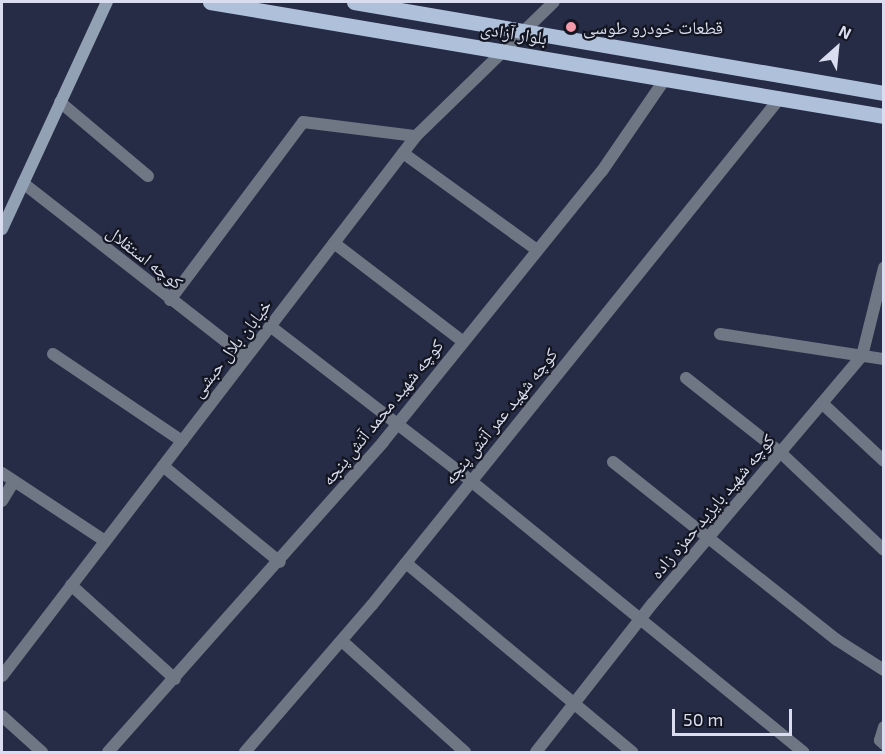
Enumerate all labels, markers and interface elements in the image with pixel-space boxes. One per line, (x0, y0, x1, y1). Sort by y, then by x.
place label: قطعات خودرو طوسی (583, 16, 723, 38)
street label: بلوار آزادی (479, 17, 549, 49)
north arrow (807, 18, 867, 78)
marker: قطعات خودرو طوسی (564, 20, 578, 34)
text: N (836, 20, 855, 43)
street label: کوچه استقلال (103, 221, 187, 293)
street label: خیابان بلال حبشی (186, 295, 276, 401)
street label: کوچه شهید محمد آتش پنجه (316, 335, 448, 489)
street label: کوچه شهید عمر آتش پنجه (438, 343, 562, 489)
street label: کوچه شهید بایزید حمزه زاده (645, 429, 779, 583)
scale bar (675, 697, 795, 735)
text: 50 m (683, 708, 723, 730)

